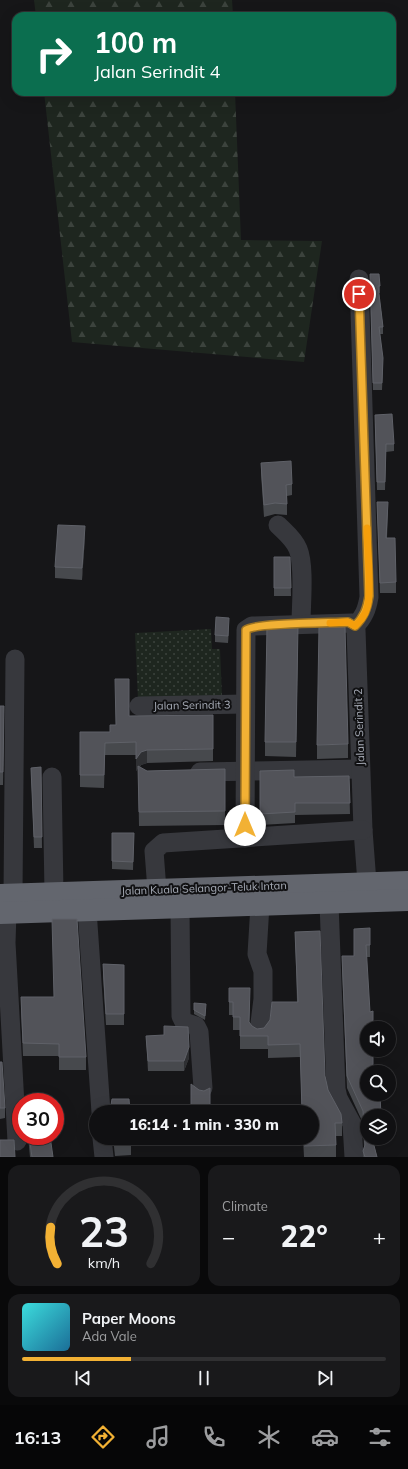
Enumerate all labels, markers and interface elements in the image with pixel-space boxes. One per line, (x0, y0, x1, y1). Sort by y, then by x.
text: 100 m (94, 25, 177, 60)
icon: right (28, 28, 80, 80)
text: Jalan Serindit 4 (94, 60, 220, 83)
pin (342, 277, 376, 311)
icon: arrive (348, 283, 370, 305)
street label: Jalan Serindit 2 (351, 688, 367, 766)
street label: Jalan Serindit 3 (153, 697, 231, 713)
position arrow (224, 804, 266, 846)
street label: Jalan Kuala Selangor-Teluk Intan (121, 878, 287, 898)
map controls (360, 1021, 396, 1145)
button: sound (360, 1021, 396, 1057)
button: search (360, 1065, 396, 1101)
speed limit sign: 30 (12, 1093, 64, 1145)
button: layers (360, 1109, 396, 1145)
text: 16:14 · 1 min · 330 m (129, 1115, 279, 1134)
text: Climate (222, 1198, 268, 1214)
text: 23 (79, 1204, 129, 1256)
text: 22° (280, 1217, 328, 1255)
text: − (222, 1223, 235, 1251)
text: + (373, 1223, 386, 1251)
text: km/h (88, 1253, 120, 1271)
text: Paper Moons (82, 1309, 176, 1328)
text: Ada Vale (82, 1328, 137, 1344)
icon: previous (72, 1367, 94, 1389)
icon: pause (193, 1367, 215, 1389)
icon: next (314, 1367, 336, 1389)
icon: directions (89, 1423, 117, 1451)
icon: music (144, 1423, 172, 1451)
icon: phone (200, 1423, 228, 1451)
icon: climate (255, 1423, 283, 1451)
icon: car (311, 1423, 339, 1451)
icon: filters (366, 1423, 394, 1451)
text: 16:13 (14, 1426, 61, 1449)

